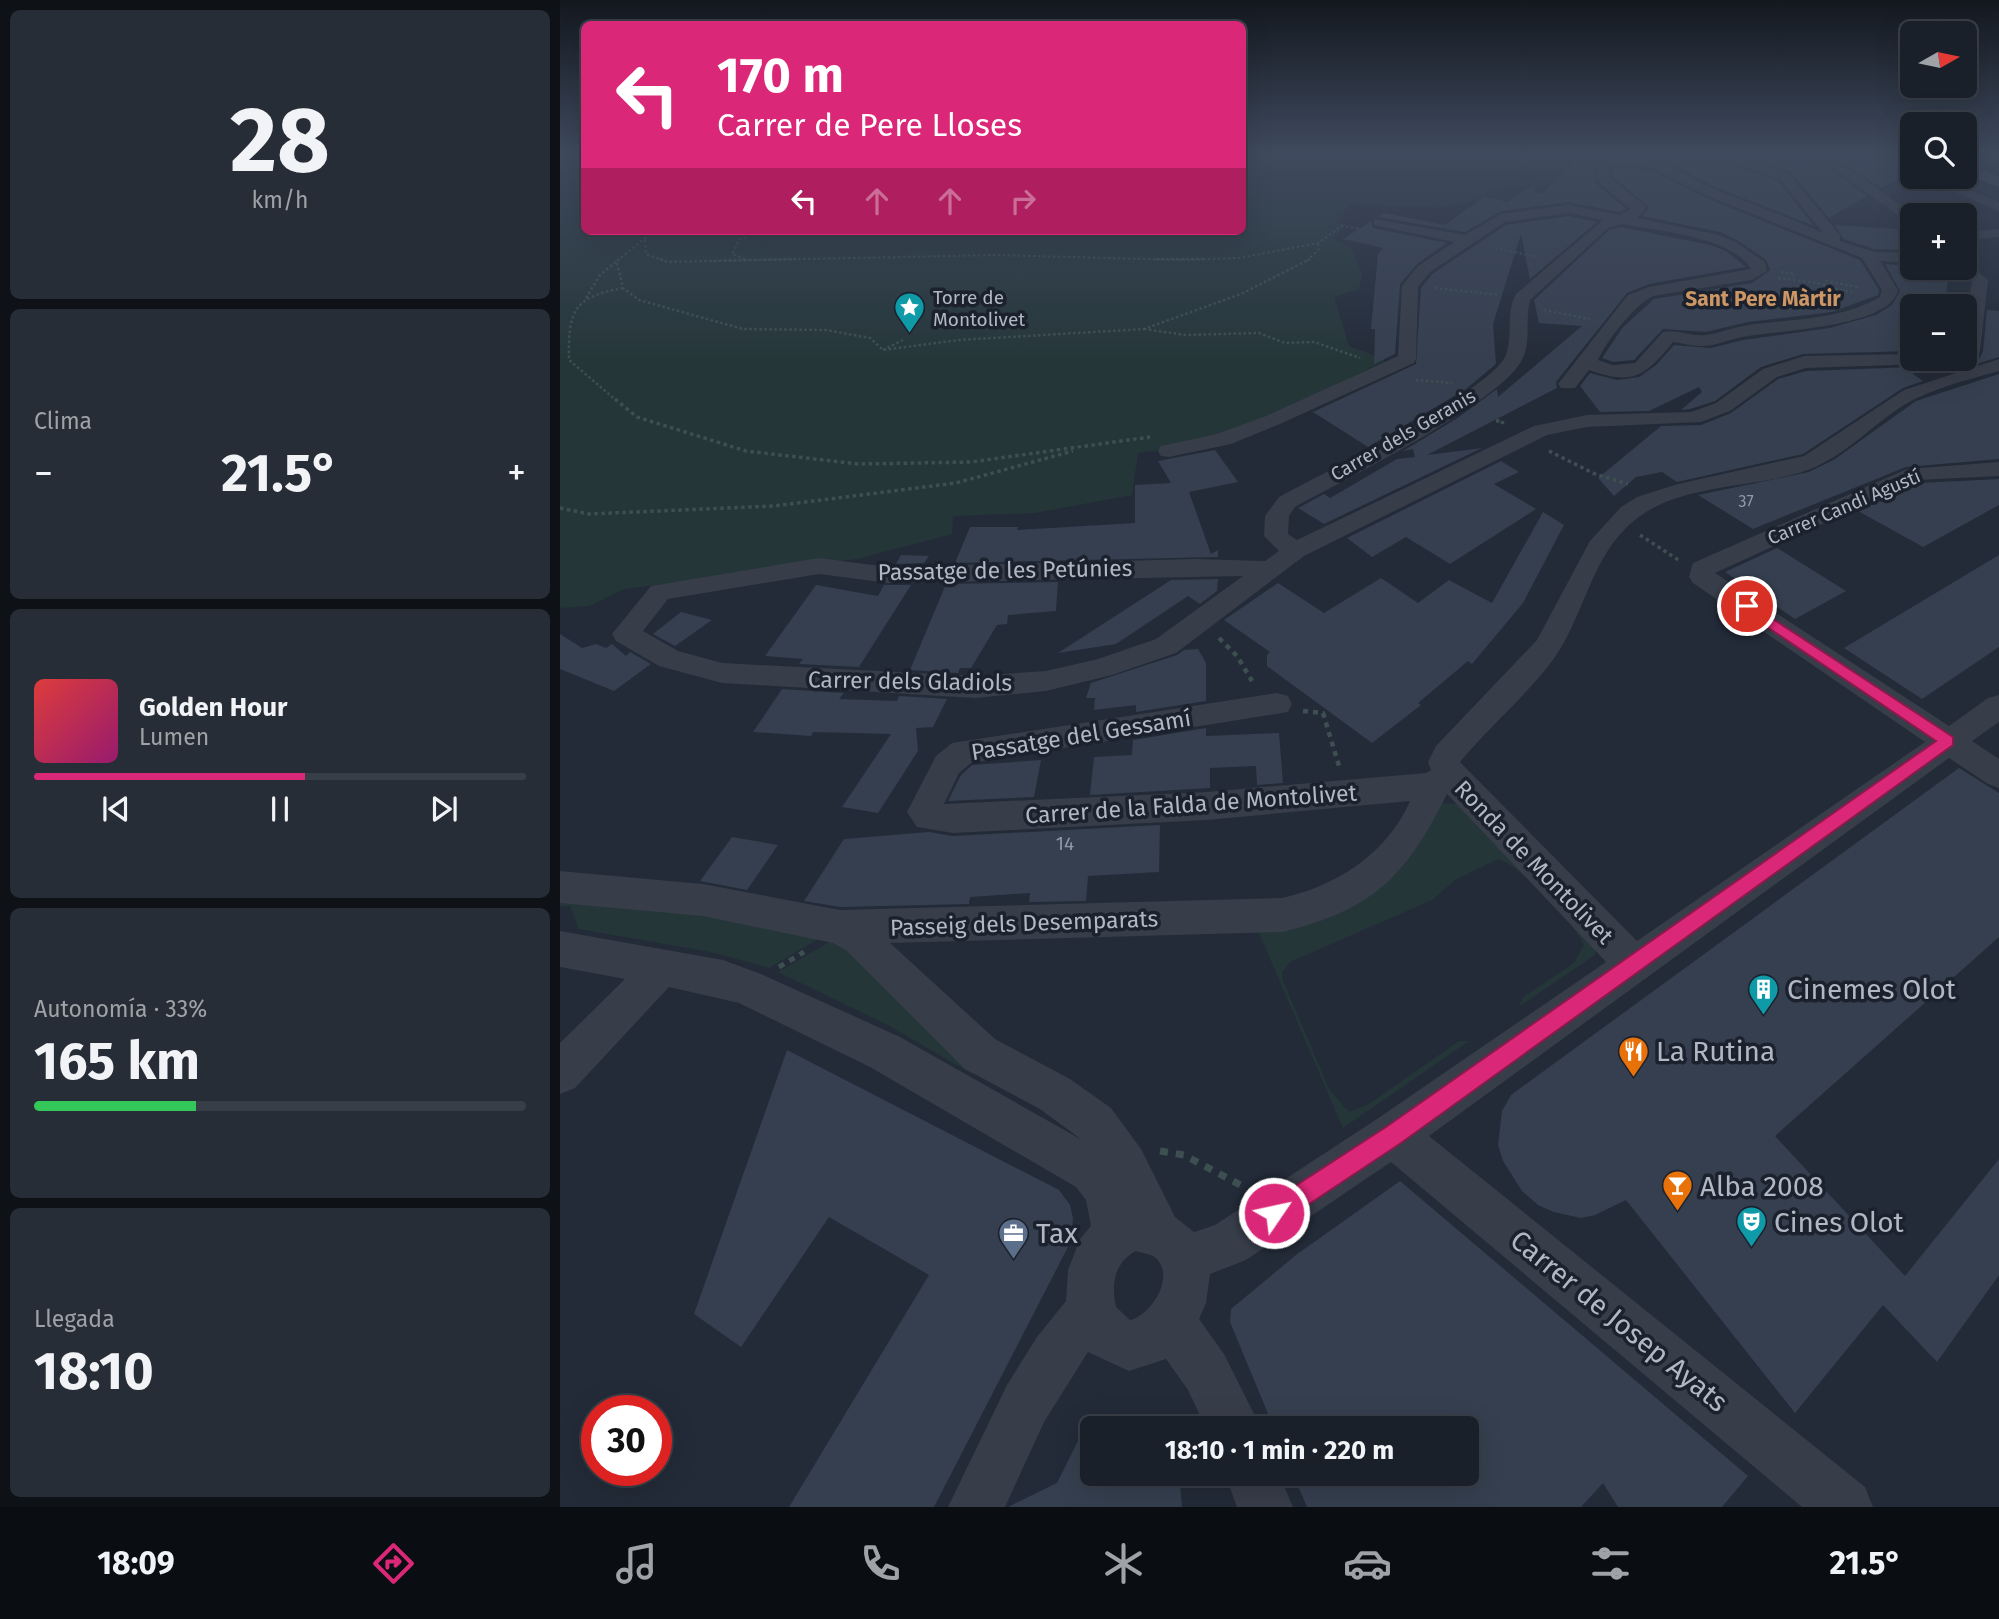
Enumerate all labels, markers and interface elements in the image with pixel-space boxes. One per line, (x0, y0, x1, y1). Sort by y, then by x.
north arrow (1900, 21, 1978, 98)
map controls (1900, 21, 1977, 371)
text: 170 m (717, 46, 844, 105)
icon: left (602, 49, 693, 140)
text: 28 (230, 86, 330, 195)
text: Carrer de Pere Lloses (717, 106, 1022, 144)
button: search (1900, 112, 1977, 189)
icon: left (785, 182, 823, 220)
icon: ahead (858, 182, 896, 220)
icon: ahead (931, 182, 969, 220)
icon: right (1004, 182, 1042, 220)
text: km/h (252, 186, 308, 214)
button: + (1900, 203, 1977, 280)
place label: Torre de Montolivet (933, 286, 1025, 331)
district label: Sant Pere Màrtir (1685, 286, 1841, 312)
place icon: Torre de Montolivet (893, 291, 927, 335)
button: − (1900, 294, 1977, 371)
street label: Carrer dels Geranis (1326, 384, 1480, 486)
text: Clima (34, 407, 92, 435)
text: 21.5° (221, 442, 339, 505)
text: − (34, 450, 53, 496)
text: + (507, 450, 526, 496)
street label: Carrer Candi Agustí (1764, 464, 1924, 550)
house number: 37 (1738, 492, 1754, 511)
street label: Passatge de les Petúnies (877, 554, 1133, 586)
pin (1717, 576, 1777, 636)
icon: arrive (1728, 587, 1766, 625)
street label: Carrer dels Gladiols (808, 665, 1012, 697)
text: Golden Hour (139, 692, 287, 723)
street label: Passatge del Gessamí (969, 704, 1193, 766)
text: Lumen (139, 723, 209, 751)
street label: Ronda de Montolivet (1449, 774, 1620, 950)
street label: Carrer de la Falda de Montolivet (1024, 778, 1358, 830)
icon: previous (97, 790, 135, 828)
icon: pause (261, 790, 299, 828)
icon: next (425, 790, 463, 828)
house number: 14 (1056, 832, 1074, 855)
street label: Passeig dels Desemparats (889, 904, 1159, 942)
building icon: Cinemes Olot (1747, 972, 1781, 1016)
place label: Cinemes Olot (1787, 973, 1957, 1006)
text: Autonomía · 33% (34, 995, 207, 1023)
text: 165 km (34, 1030, 200, 1093)
restaurant icon: La Rutina (1616, 1034, 1650, 1078)
place label: La Rutina (1656, 1035, 1775, 1068)
bar icon: Alba 2008 (1660, 1169, 1694, 1213)
place label: Alba 2008 (1700, 1170, 1824, 1203)
position arrow (1237, 1176, 1311, 1250)
theatre icon: Cines Olot (1734, 1205, 1768, 1249)
place label: Cines Olot (1774, 1206, 1905, 1239)
office icon: Tax (996, 1216, 1030, 1260)
place label: Tax (1036, 1217, 1078, 1250)
street label: Carrer de Josep Ayats (1504, 1223, 1734, 1419)
text: Llegada (34, 1305, 115, 1333)
text: 18:10 (34, 1340, 154, 1403)
speed limit sign: 30 (581, 1395, 672, 1486)
text: 18:10 · 1 min · 220 m (1165, 1435, 1394, 1466)
icon: directions (369, 1539, 418, 1588)
icon: music (612, 1539, 661, 1588)
icon: phone (856, 1539, 905, 1588)
icon: climate (1099, 1539, 1148, 1588)
icon: car (1343, 1539, 1392, 1588)
icon: filters (1586, 1539, 1635, 1588)
text: 18:09 (97, 1544, 175, 1582)
text: 21.5° (1830, 1544, 1902, 1582)

